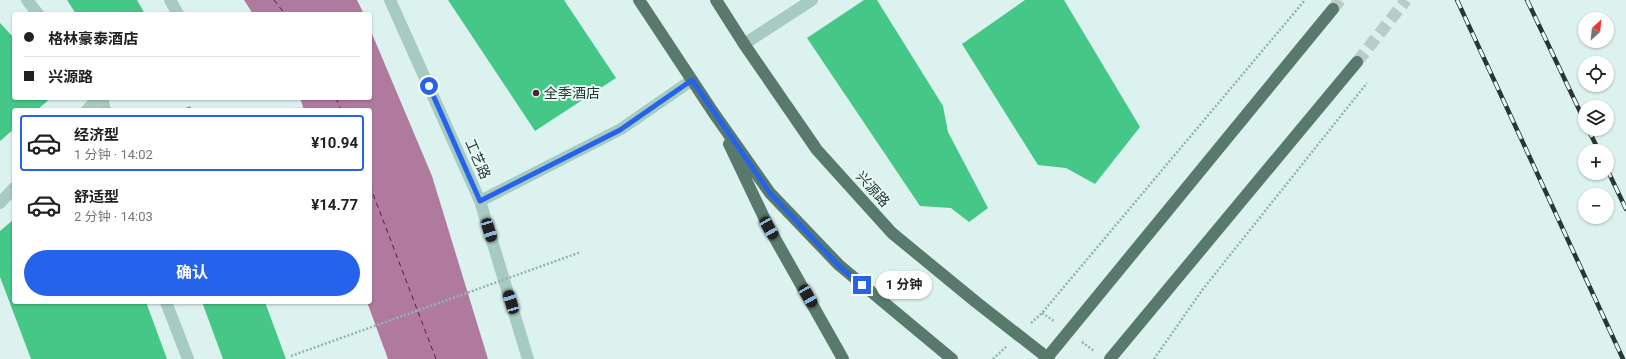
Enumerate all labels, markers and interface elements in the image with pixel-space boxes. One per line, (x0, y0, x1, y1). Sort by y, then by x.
north arrow (1578, 12, 1614, 48)
map controls (1578, 12, 1614, 224)
text: 格林豪泰酒店 (48, 30, 138, 48)
button: locate (1578, 56, 1614, 92)
text: 兴源路 (48, 68, 93, 86)
route start (420, 77, 438, 95)
place label: 全季酒店 (544, 85, 600, 101)
marker: 全季酒店 (531, 88, 541, 98)
button: layers (1578, 100, 1614, 136)
icon: car (26, 125, 62, 161)
text: 经济型 (74, 126, 119, 144)
text: ¥10.94 (311, 134, 358, 152)
street label: 工艺路 (462, 137, 494, 181)
button: + (1578, 144, 1614, 180)
text: 1 分钟 · 14:02 (74, 147, 153, 162)
street label: 兴源路 (853, 168, 893, 210)
icon: car (26, 187, 62, 223)
text: 舒适型 (74, 188, 119, 206)
button: − (1578, 188, 1614, 224)
text: ¥14.77 (311, 196, 358, 214)
text: 2 分钟 · 14:03 (74, 209, 153, 224)
car (758, 215, 780, 241)
car (480, 217, 498, 243)
button: 确认 (24, 250, 360, 296)
callout: 1 分钟 (876, 271, 932, 299)
route end (853, 276, 871, 294)
text: 1 分钟 (886, 277, 922, 292)
car (797, 283, 819, 309)
car (502, 289, 520, 315)

